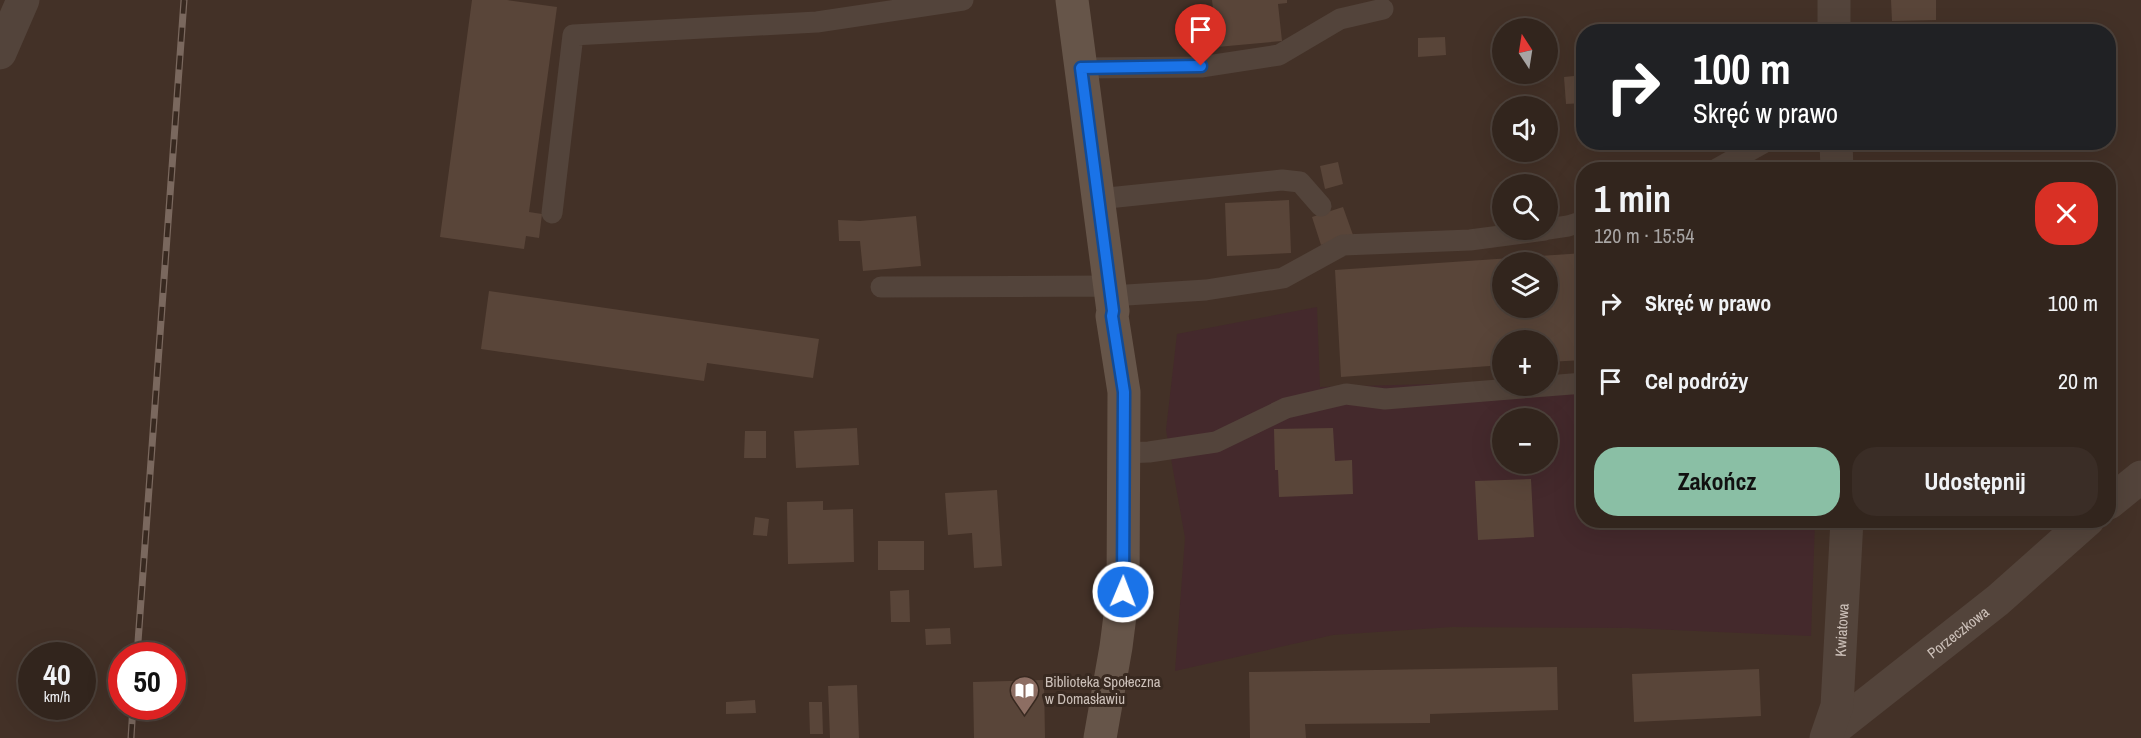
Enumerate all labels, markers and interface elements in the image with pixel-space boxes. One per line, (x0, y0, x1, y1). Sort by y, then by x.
pin (1175, 4, 1226, 66)
icon: arrive (1184, 13, 1217, 46)
north arrow (1492, 18, 1558, 84)
map controls (1492, 18, 1558, 474)
text: 100 m (1693, 41, 1791, 97)
icon: right (1594, 48, 1672, 126)
text: Skręć w prawo (1693, 95, 1838, 131)
button: sound (1492, 96, 1558, 162)
button: search (1492, 174, 1558, 240)
text: 1 min (1594, 175, 1671, 223)
button: close (2035, 182, 2098, 245)
text: 120 m · 15:54 (1594, 222, 1694, 249)
button: layers (1492, 252, 1558, 318)
icon: right (1594, 287, 1627, 320)
text: Skręć w prawo (1645, 288, 1771, 318)
text: 100 m (2048, 288, 2098, 318)
button: + (1492, 330, 1558, 396)
icon: arrive (1594, 365, 1627, 398)
text: Cel podróży (1645, 366, 1748, 396)
text: 20 m (2058, 366, 2098, 396)
button: − (1492, 408, 1558, 474)
button: Zakończ (1594, 447, 1840, 516)
button: Udostępnij (1852, 447, 2098, 516)
position arrow (1091, 560, 1155, 624)
street label: Porzeczkowa (1922, 601, 1993, 663)
street label: Kwiatowa (1829, 603, 1853, 657)
speed limit sign: 50 (108, 642, 186, 720)
text: 40 (43, 654, 71, 694)
place label: Biblioteka Społeczna w Domasławiu (1045, 671, 1161, 709)
library icon: Biblioteka Społeczna w Domasławiu (1008, 674, 1040, 716)
text: km/h (44, 686, 70, 707)

